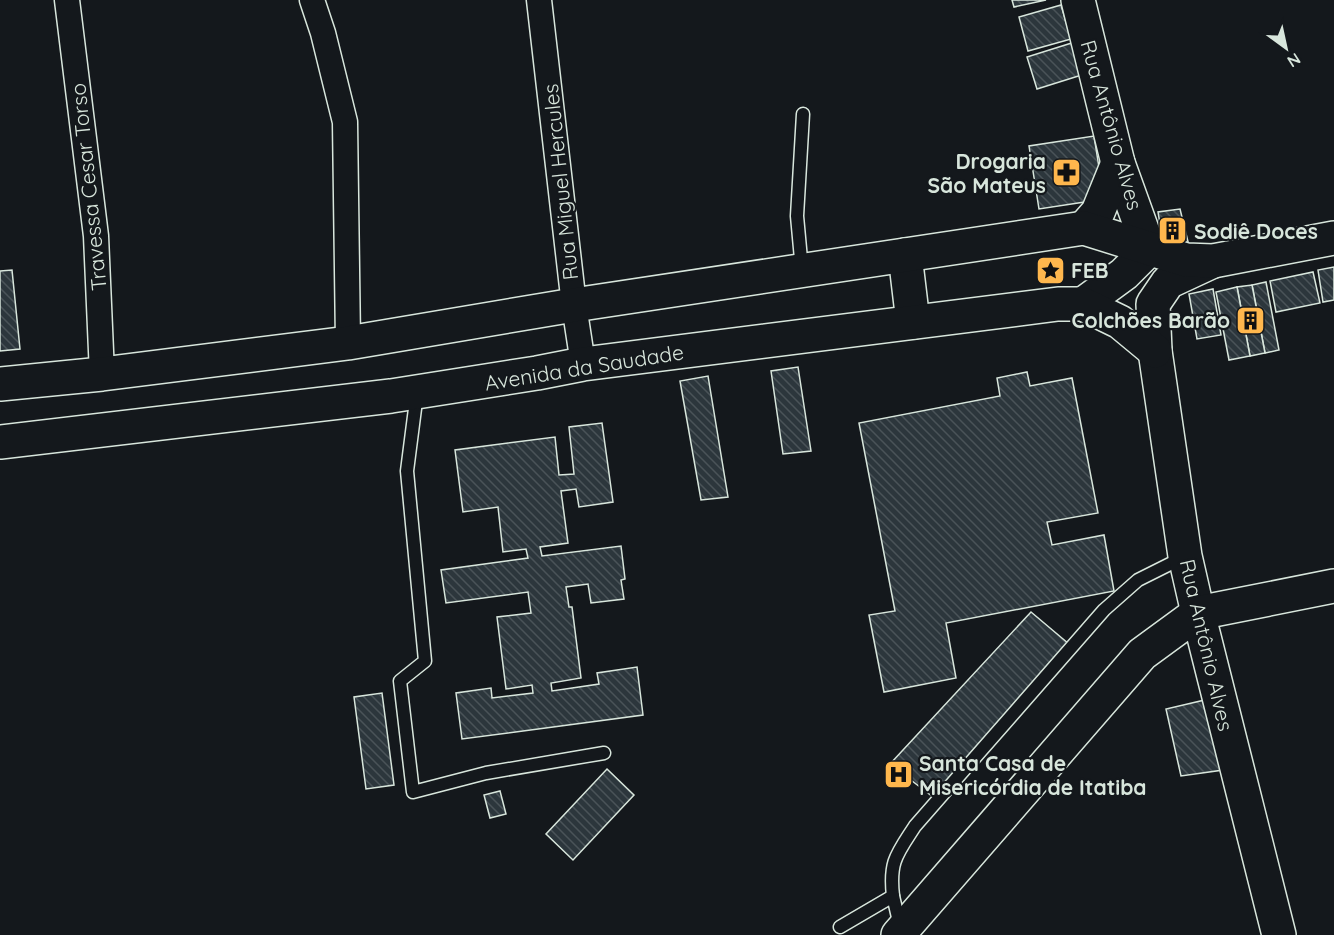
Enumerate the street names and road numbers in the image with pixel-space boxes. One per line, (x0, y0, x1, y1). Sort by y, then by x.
street label: Rua Antônio Alves (1075, 37, 1149, 213)
street label: Travessa Cesar Torso (64, 82, 112, 292)
street label: Rua Miguel Hercules (537, 83, 583, 281)
street label: Avenida da Saudade (483, 338, 685, 396)
street label: Rua Antônio Alves (1175, 557, 1239, 733)

